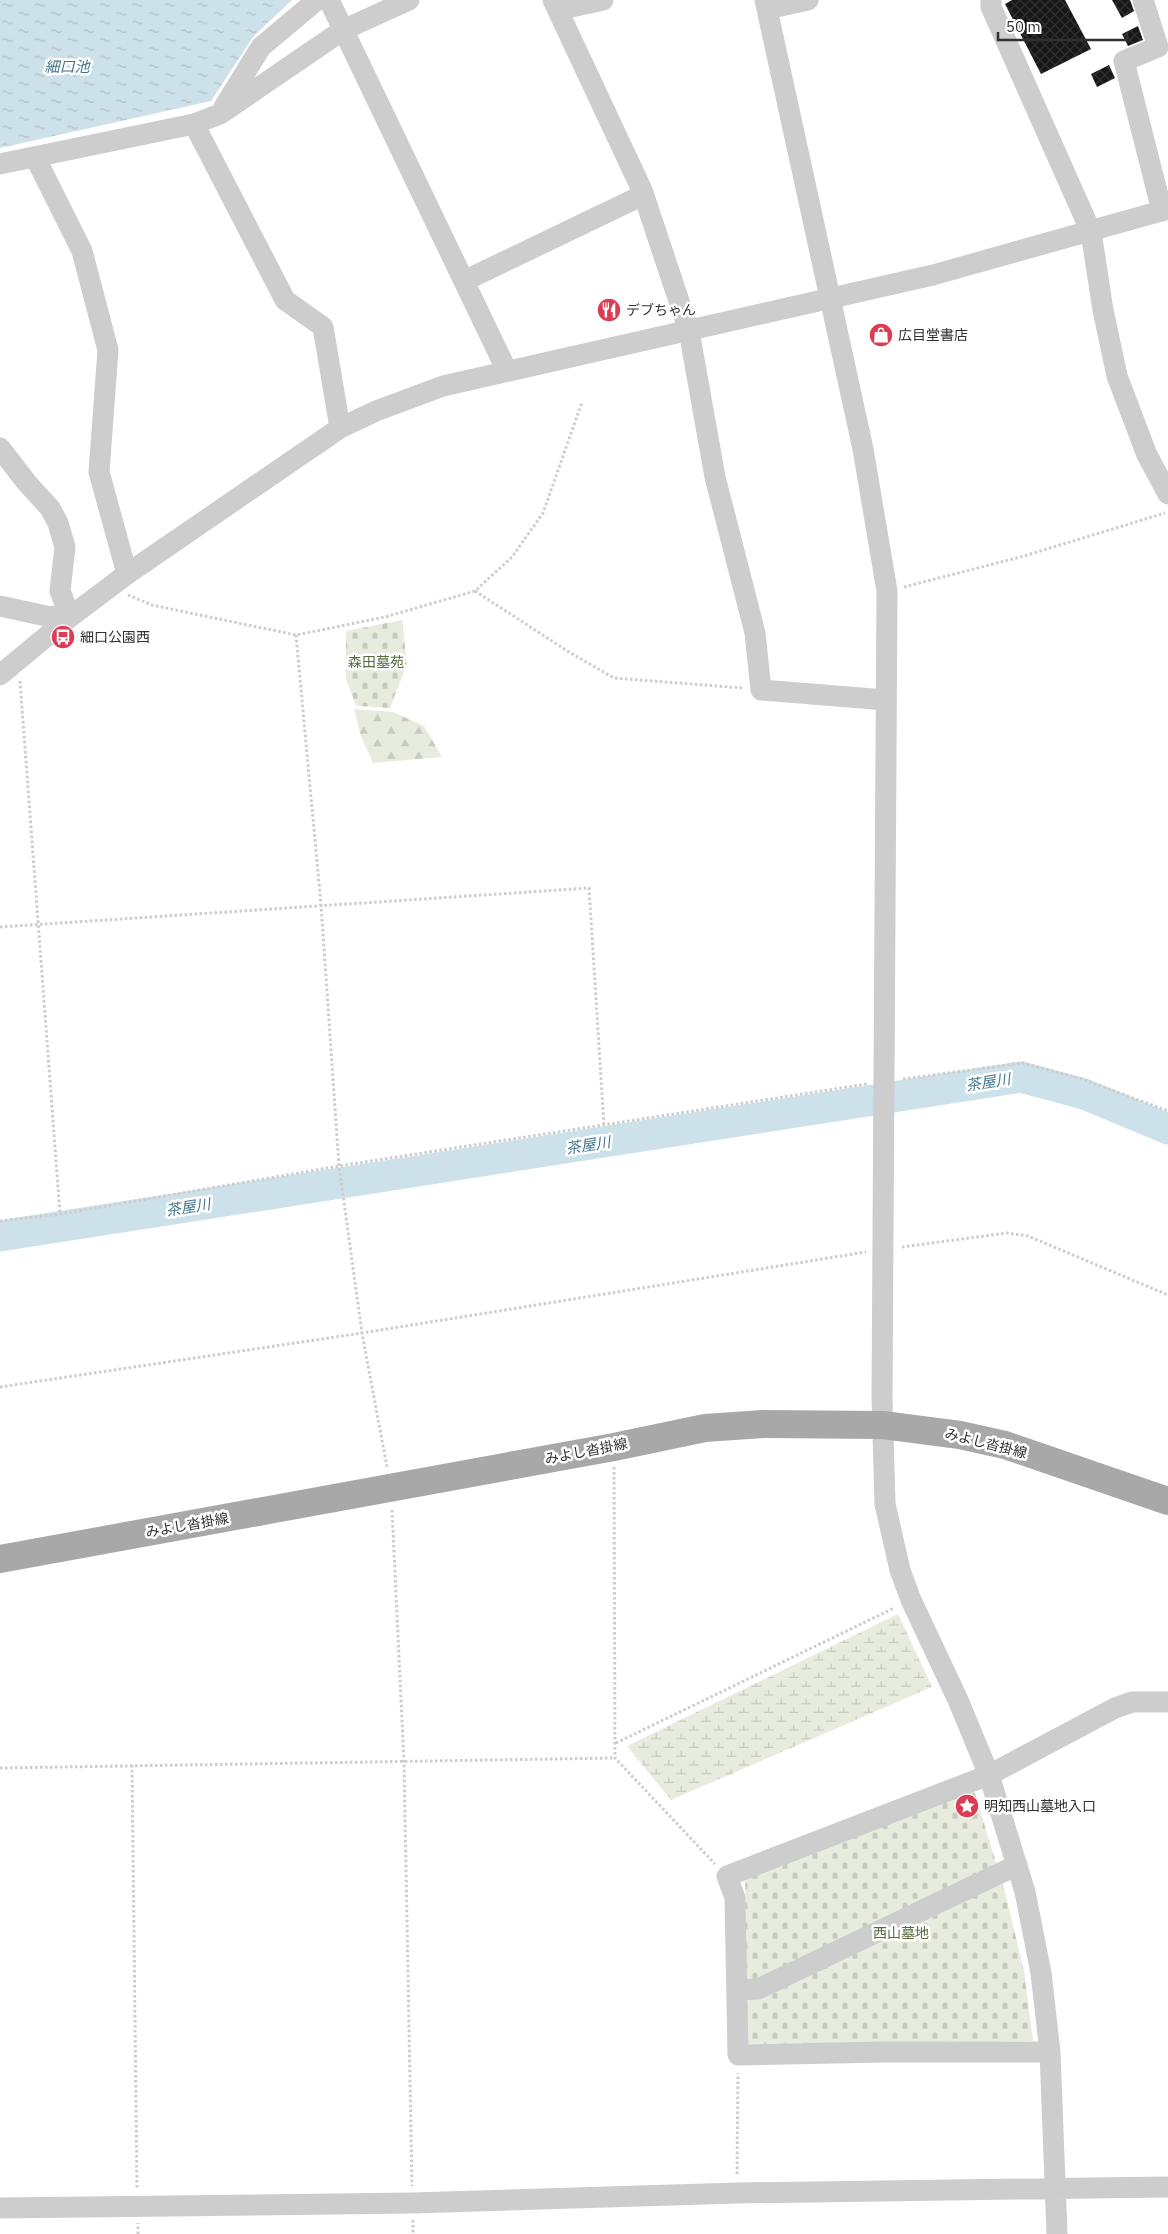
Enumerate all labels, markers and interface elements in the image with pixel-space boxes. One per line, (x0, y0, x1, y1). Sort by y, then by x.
scale bar (998, 10, 1127, 42)
text: 50 m (1006, 17, 1041, 36)
water label: 細口池 (44, 57, 91, 76)
restaurant icon: デブちゃん (596, 297, 622, 323)
place label: デブちゃん (626, 301, 696, 319)
shop icon: 広目堂書店 (868, 322, 894, 348)
place label: 広目堂書店 (898, 326, 968, 344)
bus stop icon: 細口公園西 (50, 624, 76, 650)
place label: 細口公園西 (80, 628, 150, 646)
park label: 森田墓苑 (348, 653, 404, 671)
water label: 茶屋川 (964, 1069, 1014, 1095)
water label: 茶屋川 (564, 1132, 614, 1158)
water label: 茶屋川 (164, 1194, 214, 1220)
street label: みよし沓掛線 (943, 1424, 1029, 1462)
street label: みよし沓掛線 (543, 1434, 629, 1468)
street label: みよし沓掛線 (144, 1509, 230, 1541)
place icon: 明知西山墓地入口 (954, 1793, 980, 1819)
place label: 明知西山墓地入口 (984, 1797, 1096, 1815)
park label: 西山墓地 (873, 1924, 929, 1942)

